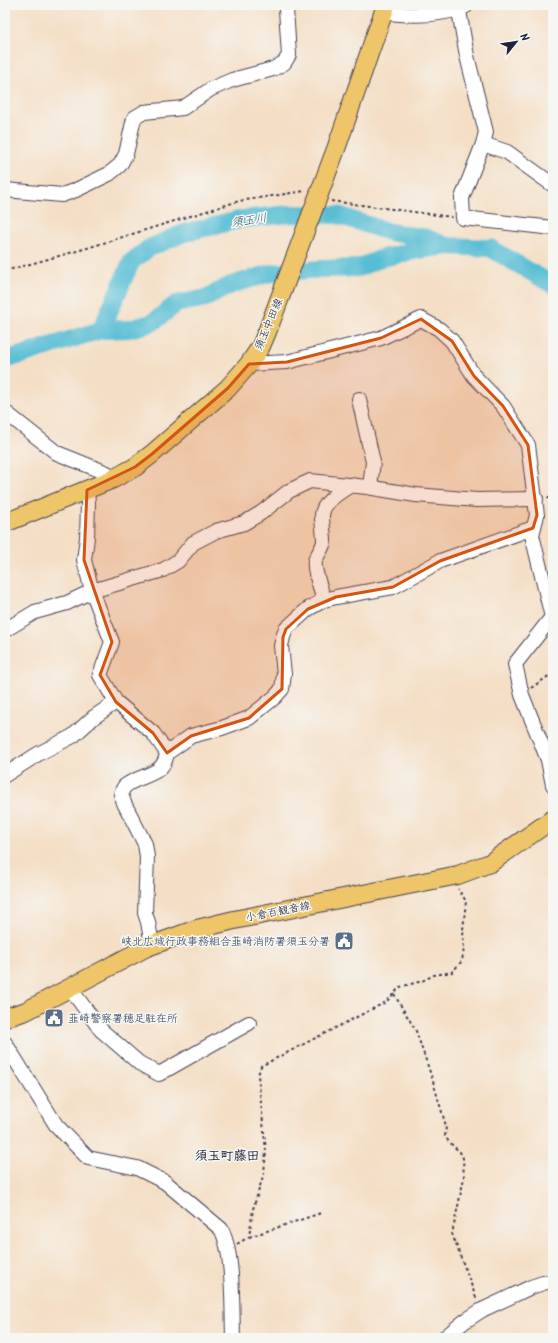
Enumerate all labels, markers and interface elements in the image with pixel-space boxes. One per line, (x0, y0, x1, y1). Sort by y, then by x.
north arrow (496, 22, 536, 62)
text: N (514, 30, 533, 45)
water label: 須玉川 (230, 208, 268, 233)
street label: 須玉中田線 (250, 296, 288, 353)
street label: 小倉百観音線 (244, 897, 312, 927)
public building icon: 峡北広域行政事務組合韮崎消防署須玉分署 (333, 930, 355, 952)
place label: 峡北広域行政事務組合韮崎消防署須玉分署 (121, 933, 330, 951)
public building icon: 韮崎警察署穂足駐在所 (43, 1007, 65, 1029)
place label: 韮崎警察署穂足駐在所 (68, 1010, 178, 1028)
district label: 須玉町藤田 (194, 1146, 260, 1167)

